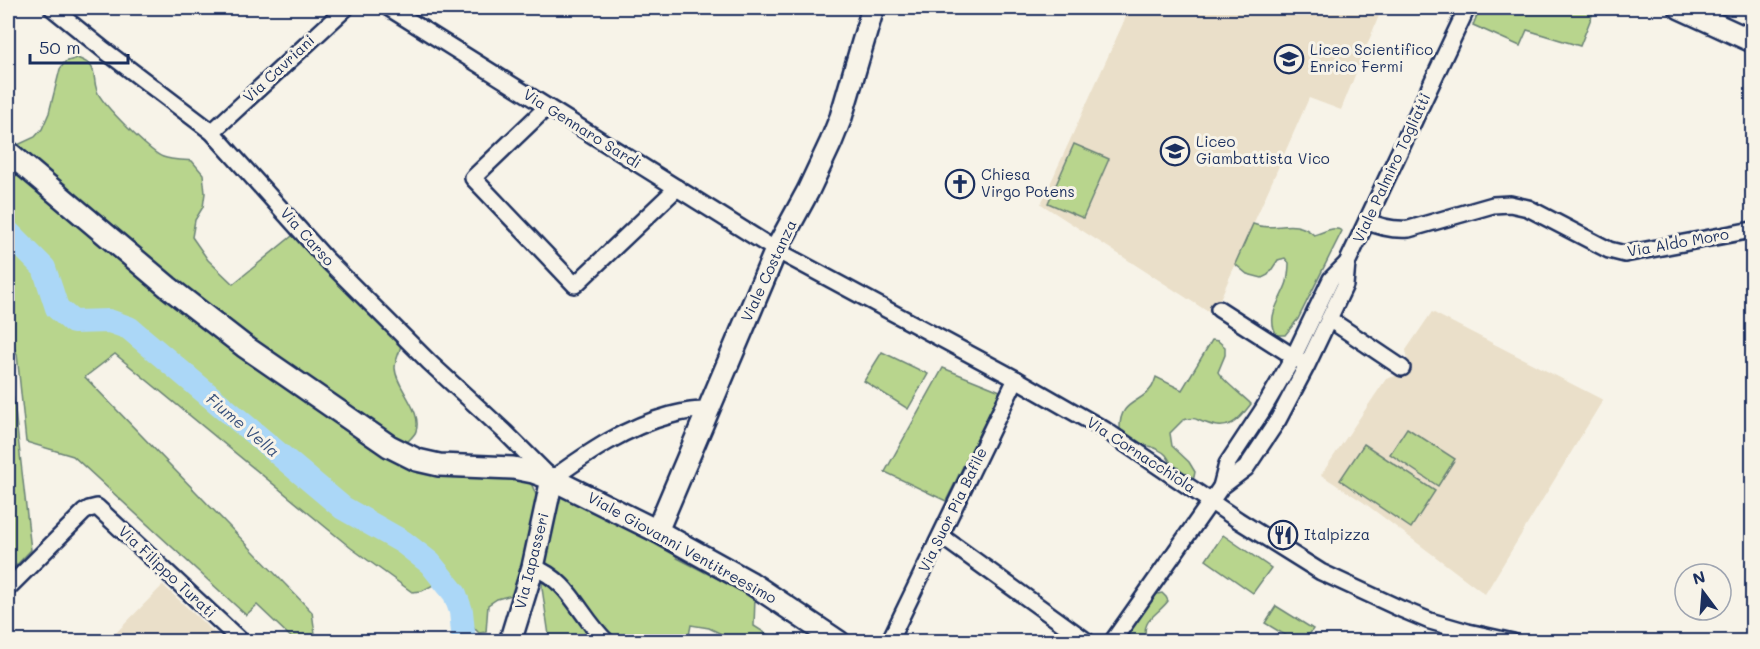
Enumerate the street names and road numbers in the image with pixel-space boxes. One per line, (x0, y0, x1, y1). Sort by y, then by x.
street label: Via Cavriani (238, 30, 318, 107)
street label: Via Gennaro Sardi (520, 84, 645, 173)
street label: Viale Palmiro Togliatti (1348, 90, 1435, 246)
street label: Via Carso (276, 203, 339, 270)
street label: Viale Costanza (736, 216, 800, 325)
street label: Via Aldo Moro (1625, 223, 1730, 261)
street label: Via Cornacchiola (1083, 411, 1200, 497)
street label: Via Suor Pia Bafile (913, 444, 991, 575)
street label: Viale Giovanni Ventitreesimo (584, 487, 781, 608)
street label: Via Iapasseri (509, 510, 553, 611)
street label: Via Filippo Turati (115, 521, 221, 622)

